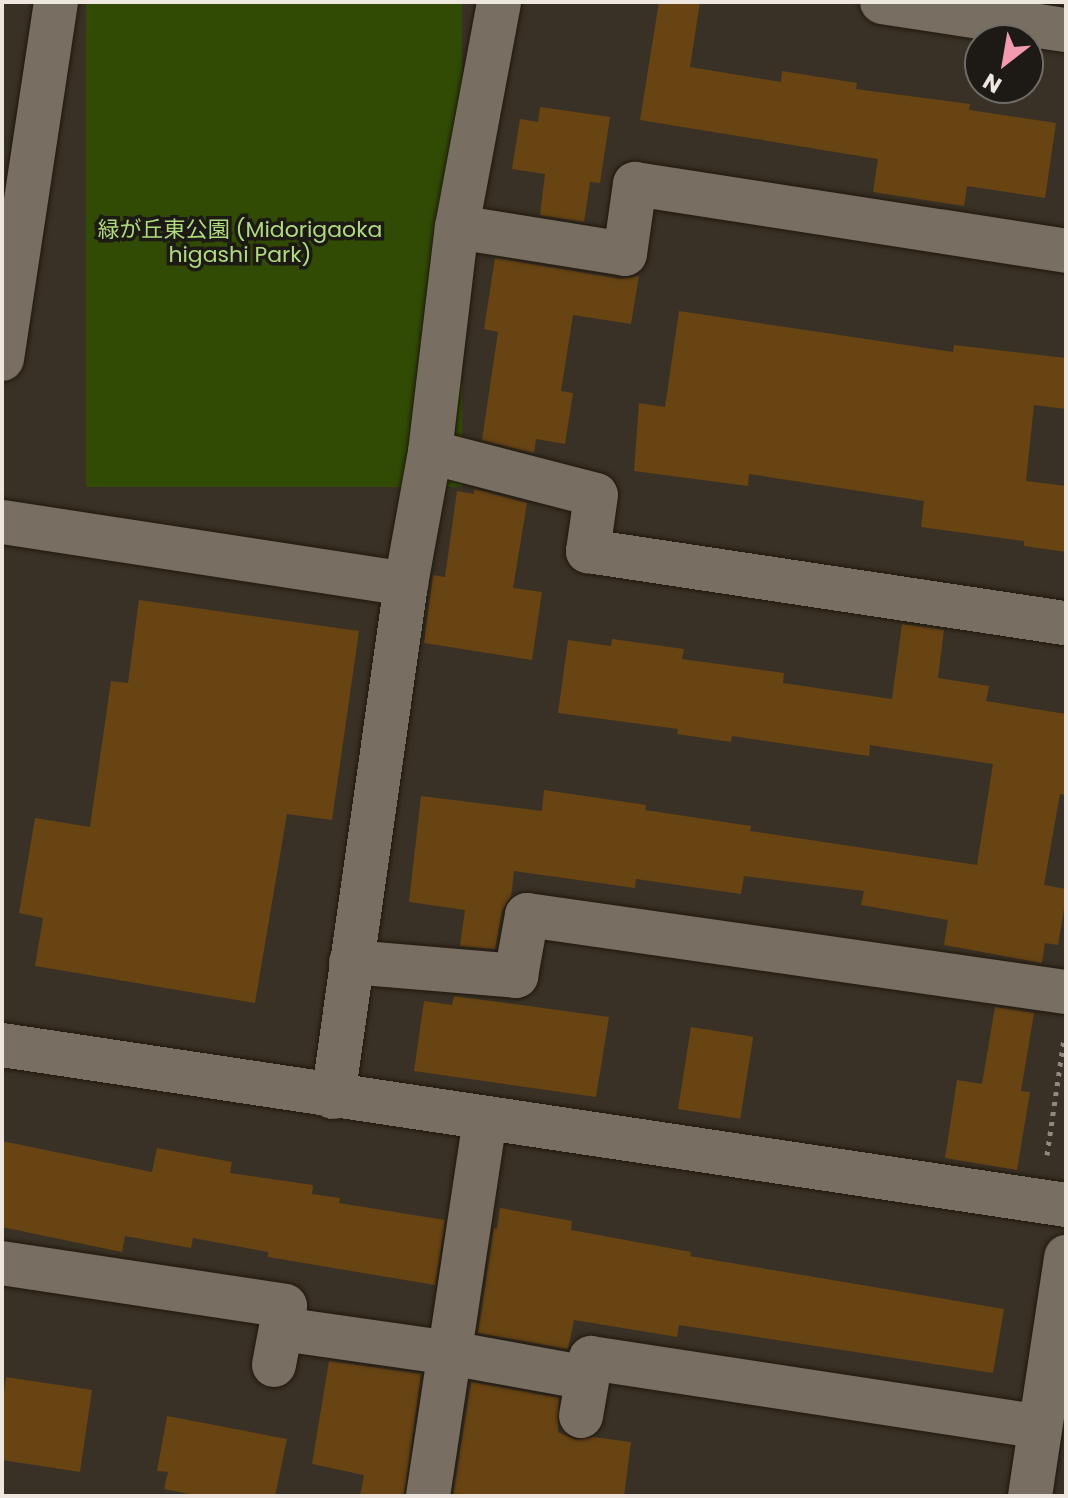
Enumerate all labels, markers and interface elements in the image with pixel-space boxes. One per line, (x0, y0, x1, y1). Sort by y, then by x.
north arrow (964, 24, 1044, 104)
text: N (977, 66, 1007, 101)
park label: 緑が丘東公園 (Midorigaoka higashi Park) (98, 216, 382, 268)

